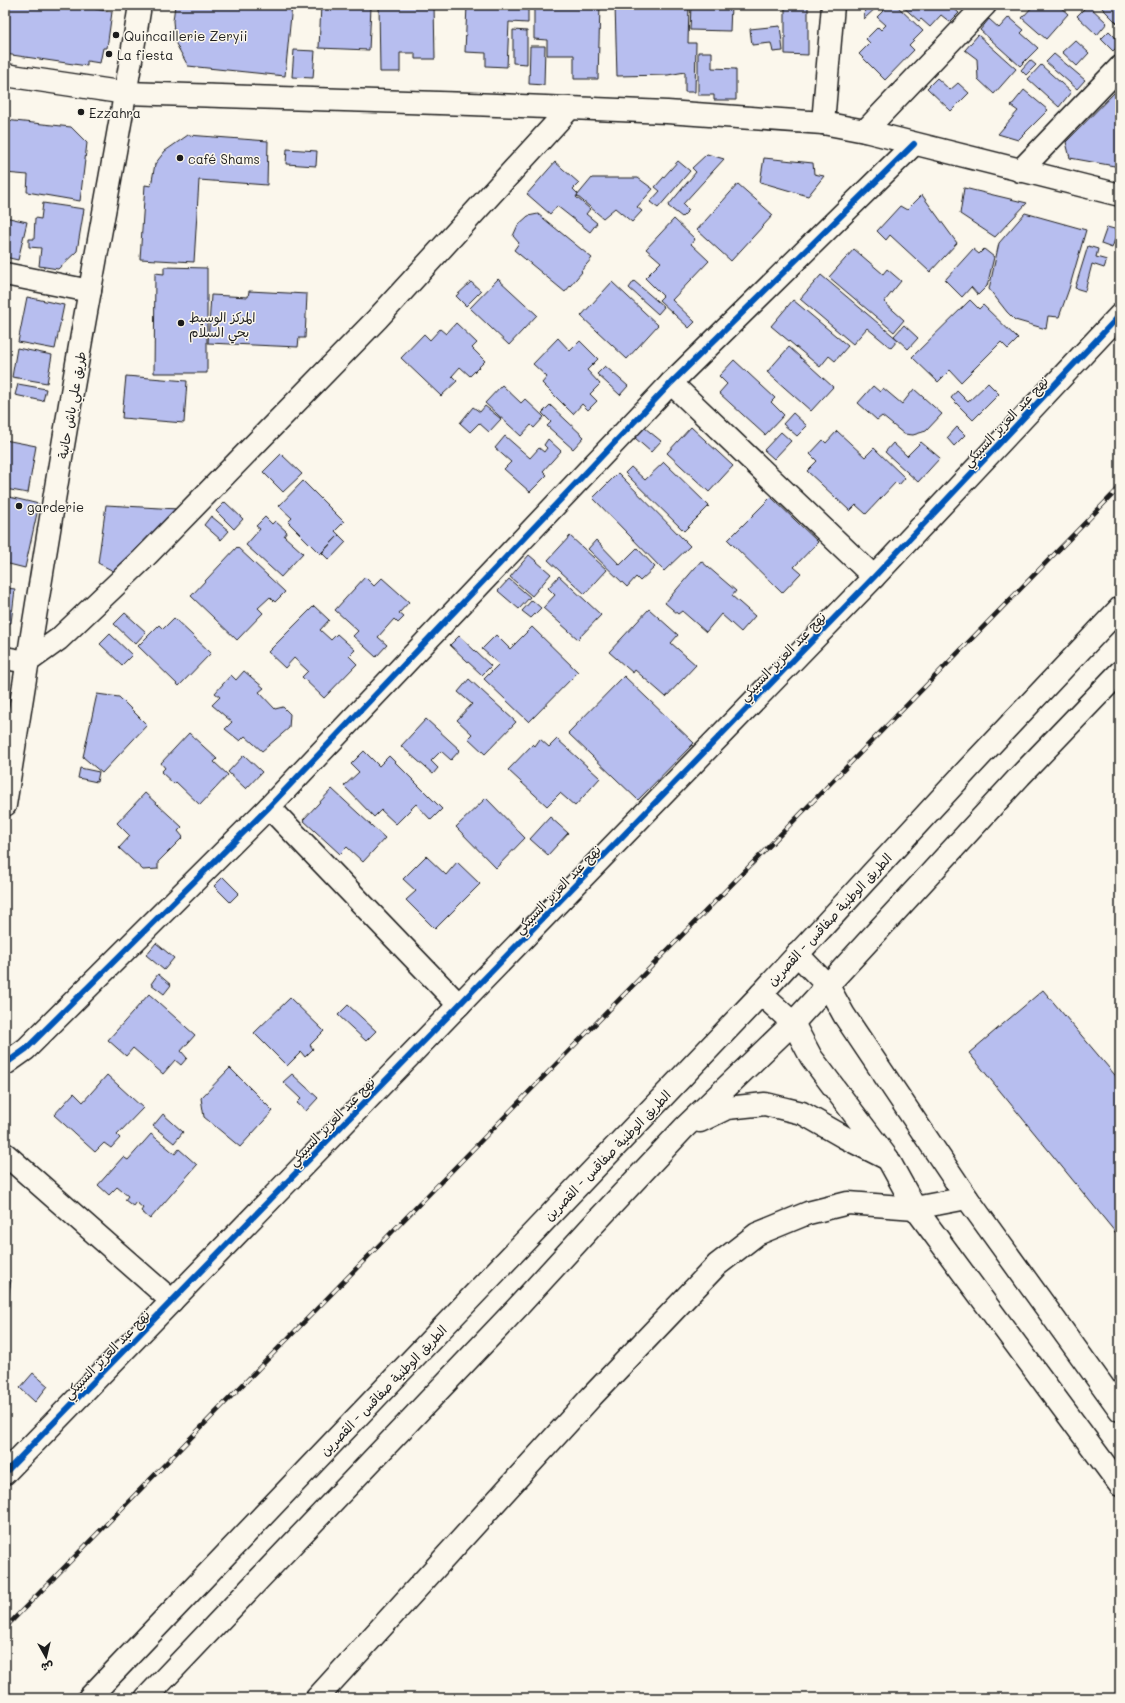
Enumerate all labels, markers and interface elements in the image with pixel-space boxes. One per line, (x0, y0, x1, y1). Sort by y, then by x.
place label: Quincaillerie Zeryii (124, 27, 248, 44)
marker: Quincaillerie Zeryii (111, 30, 121, 40)
place label: La fiesta (117, 46, 173, 63)
marker: La fiesta (104, 49, 114, 59)
place label: Ezzahra (89, 104, 141, 121)
marker: Ezzahra (76, 107, 86, 117)
place label: café Shams (188, 150, 260, 167)
marker: café Shams (175, 153, 185, 163)
place label: المركز الوسيط بحي السلام (189, 308, 256, 344)
marker: المركز الوسيط بحي السلام (176, 318, 186, 328)
street label: طريق علي باش حانبة (53, 350, 93, 461)
street label: نهج عبد العزيز السبيكي (959, 372, 1054, 473)
place label: garderie (27, 498, 84, 515)
marker: garderie (14, 501, 24, 511)
street label: نهج عبد العزيز السبيكي (735, 608, 832, 707)
street label: نهج عبد العزيز السبيكي (510, 841, 607, 940)
street label: الطريق الوطنية صفاقس - القصرين (763, 849, 896, 990)
street label: نهج عبد العزيز السبيكي (284, 1073, 381, 1172)
street label: الطريق الوطنية صفاقس - القصرين (540, 1086, 675, 1225)
street label: نهج عبد العزيز السبيكي (59, 1306, 156, 1405)
street label: الطريق الوطنية صفاقس - القصرين (316, 1321, 451, 1460)
north arrow (26, 1637, 66, 1677)
text: ش (40, 1659, 55, 1676)

